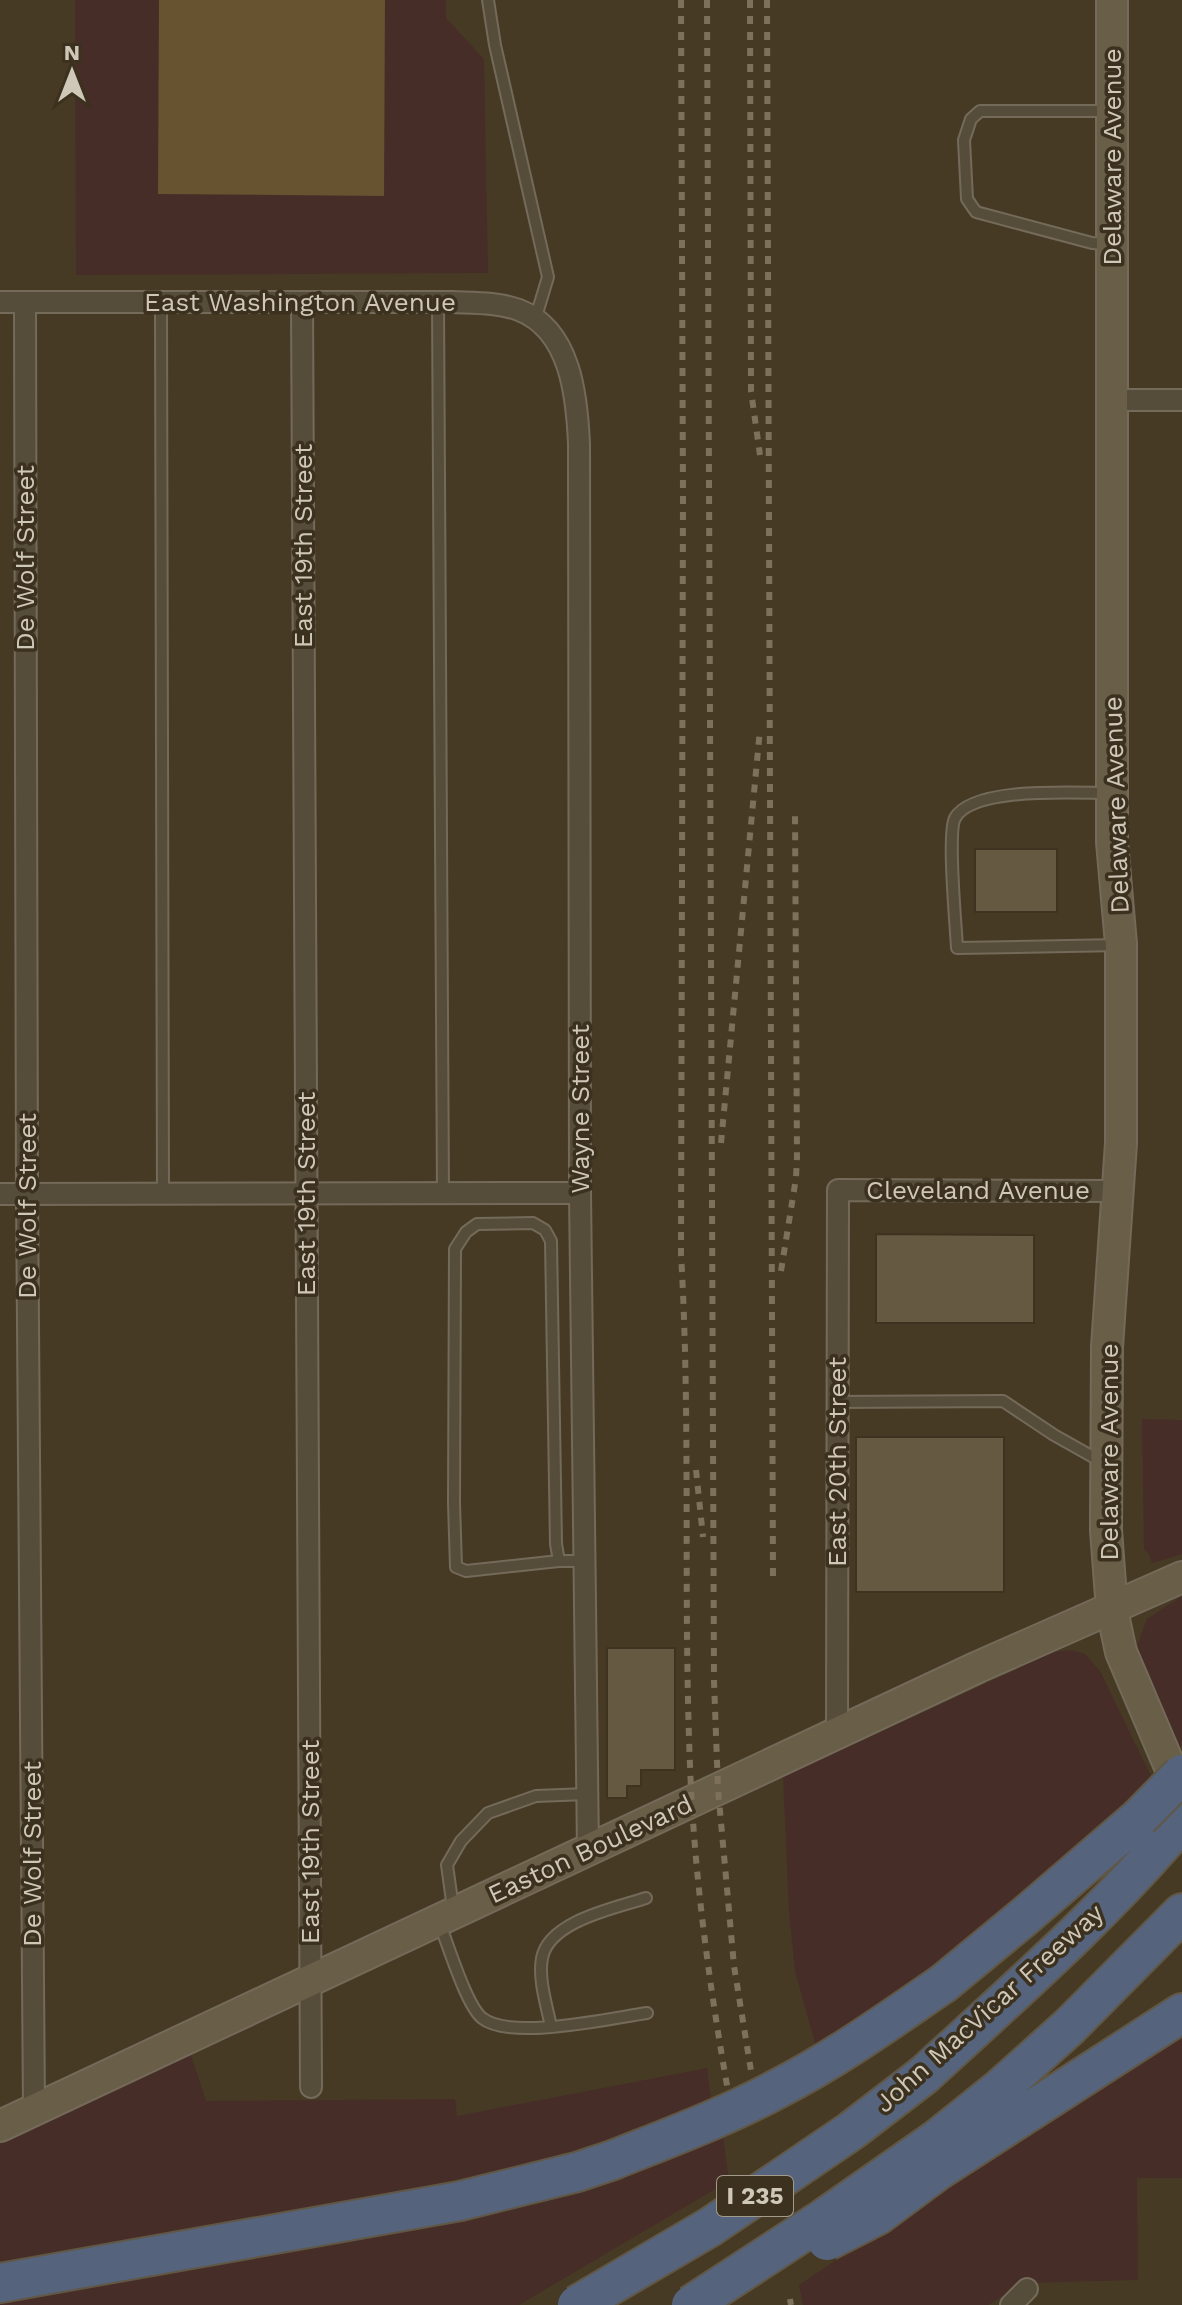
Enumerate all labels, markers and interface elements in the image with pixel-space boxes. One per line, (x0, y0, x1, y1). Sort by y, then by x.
north arrow (32, 32, 112, 112)
text: N (64, 40, 80, 65)
street label: Delaware Avenue (1097, 48, 1127, 266)
street label: East Washington Avenue (144, 287, 456, 317)
street label: East 19th Street (288, 444, 318, 648)
street label: De Wolf Street (10, 465, 40, 651)
street label: Delaware Avenue (1097, 696, 1135, 914)
street label: Wayne Street (565, 1024, 595, 1194)
street label: East 19th Street (291, 1092, 321, 1296)
street label: De Wolf Street (12, 1113, 42, 1299)
street label: Cleveland Avenue (866, 1175, 1090, 1205)
street label: Delaware Avenue (1094, 1343, 1124, 1561)
street label: East 20th Street (822, 1357, 852, 1567)
street label: East 19th Street (295, 1740, 325, 1944)
street label: De Wolf Street (17, 1761, 47, 1947)
street label: Easton Boulevard (483, 1788, 697, 1910)
street label: John MacVicar Freeway (869, 1897, 1110, 2118)
road number: I 235 (717, 2176, 793, 2216)

